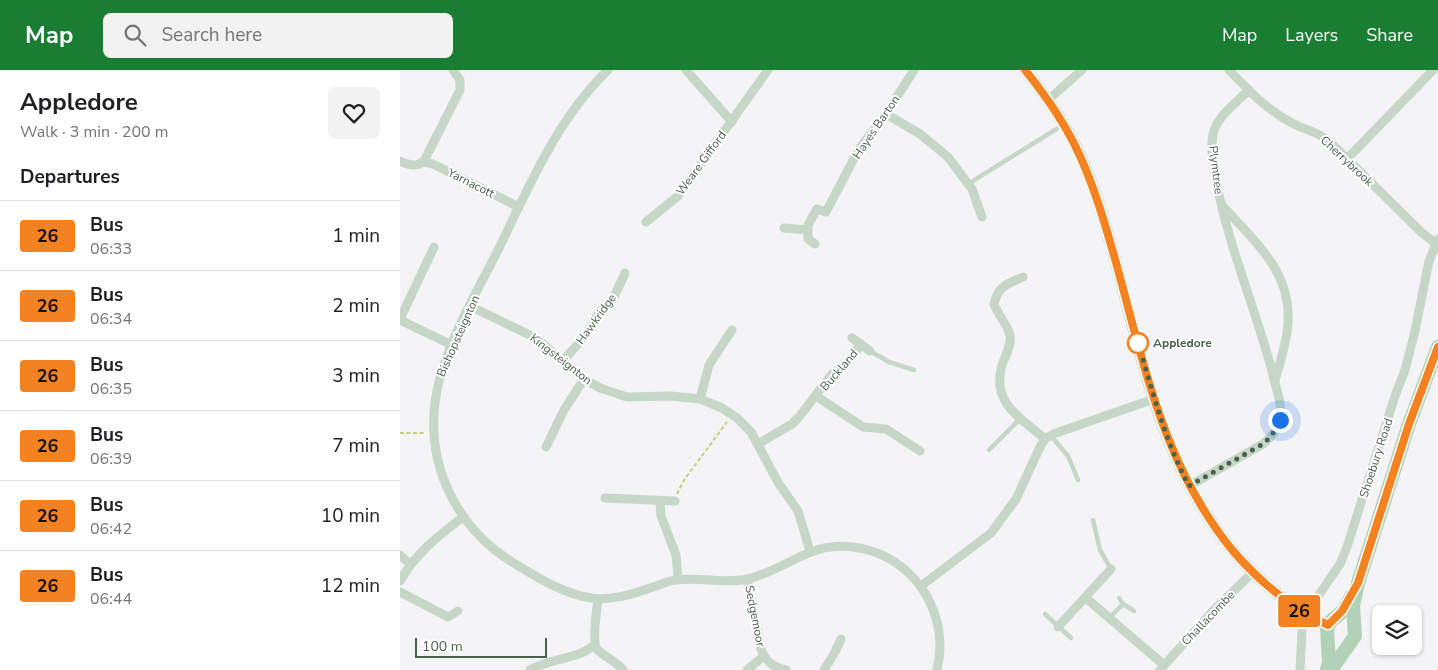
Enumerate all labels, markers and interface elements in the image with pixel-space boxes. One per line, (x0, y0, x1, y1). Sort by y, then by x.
search box (103, 13, 453, 58)
text: Map (25, 19, 73, 51)
icon: search (121, 21, 149, 49)
text: Search here (161, 22, 262, 48)
text: Map (1222, 23, 1257, 47)
text: Layers (1285, 23, 1338, 47)
text: Share (1366, 23, 1413, 47)
text: Appledore (20, 86, 138, 118)
button: heart (328, 87, 380, 139)
street label: Hayes Barton (849, 92, 903, 162)
text: Walk · 3 min · 200 m (20, 121, 168, 143)
street label: Weare Gifford (672, 128, 730, 198)
street label: Cherrybrook (1317, 132, 1378, 190)
street label: Plymtree (1205, 145, 1227, 195)
text: Departures (20, 164, 120, 190)
street label: Yarnacott (444, 164, 498, 202)
text: Bus (90, 212, 123, 238)
text: 1 min (332, 223, 380, 249)
text: 26 (37, 224, 58, 248)
text: 06:33 (90, 238, 132, 260)
text: Bus (90, 282, 123, 308)
street label: Hawkridge (572, 290, 620, 348)
text: 2 min (332, 293, 380, 319)
street label: Bishopsteignton (433, 293, 483, 379)
text: 26 (37, 294, 58, 318)
text: 06:34 (90, 308, 132, 330)
street label: Kingsteignton (527, 330, 595, 388)
marker: Appledore (1127, 332, 1149, 354)
place label: Appledore (1153, 335, 1212, 351)
street label: Buckland (817, 346, 861, 394)
text: Bus (90, 352, 123, 378)
text: 3 min (332, 363, 380, 389)
text: 26 (37, 364, 58, 388)
text: 06:35 (90, 378, 132, 400)
your location (1268, 408, 1293, 433)
street label: Shoebury Road (1356, 416, 1396, 500)
text: Bus (90, 422, 123, 448)
text: 7 min (332, 433, 380, 459)
text: 26 (37, 434, 58, 458)
text: 06:39 (90, 448, 132, 470)
text: Bus (90, 492, 123, 518)
text: 10 min (321, 503, 380, 529)
text: 26 (37, 504, 58, 528)
text: 06:42 (90, 518, 132, 540)
text: Bus (90, 562, 123, 588)
text: 12 min (321, 573, 380, 599)
text: 26 (37, 574, 58, 598)
street label: Sedgemoor (741, 584, 769, 649)
street label: Challacombe (1178, 587, 1238, 649)
text: 06:44 (90, 588, 132, 610)
line badge: 26 (1276, 595, 1322, 627)
text: 26 (1288, 599, 1310, 623)
map controls (1372, 605, 1422, 655)
button: layers (1372, 605, 1422, 655)
scale bar (415, 635, 548, 658)
text: 100 m (422, 637, 463, 656)

